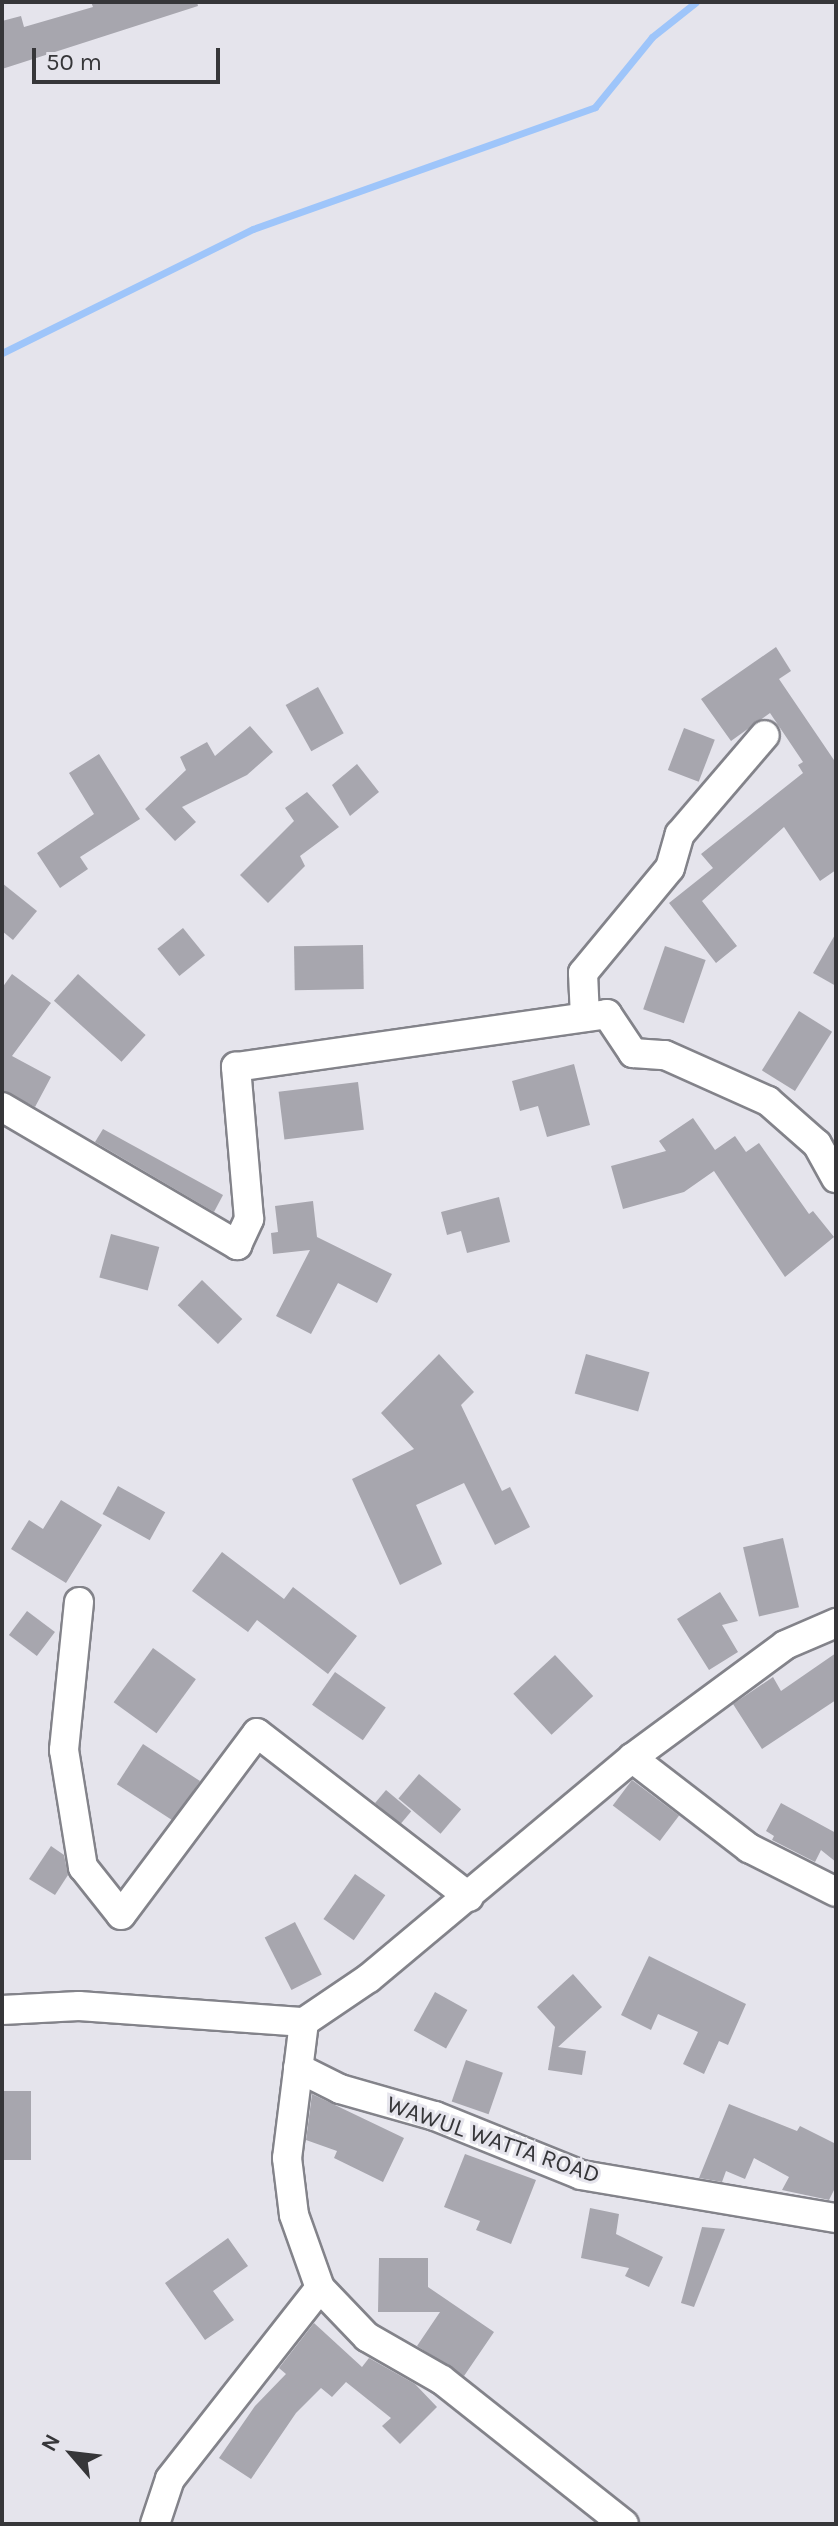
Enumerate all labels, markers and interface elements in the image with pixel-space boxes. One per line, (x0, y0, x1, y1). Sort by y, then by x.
scale bar (36, 32, 224, 82)
text: 50 m (46, 48, 102, 76)
street label: WAWUL WATTA ROAD (383, 2090, 603, 2190)
north arrow (32, 2414, 112, 2494)
text: N (36, 2430, 66, 2456)

